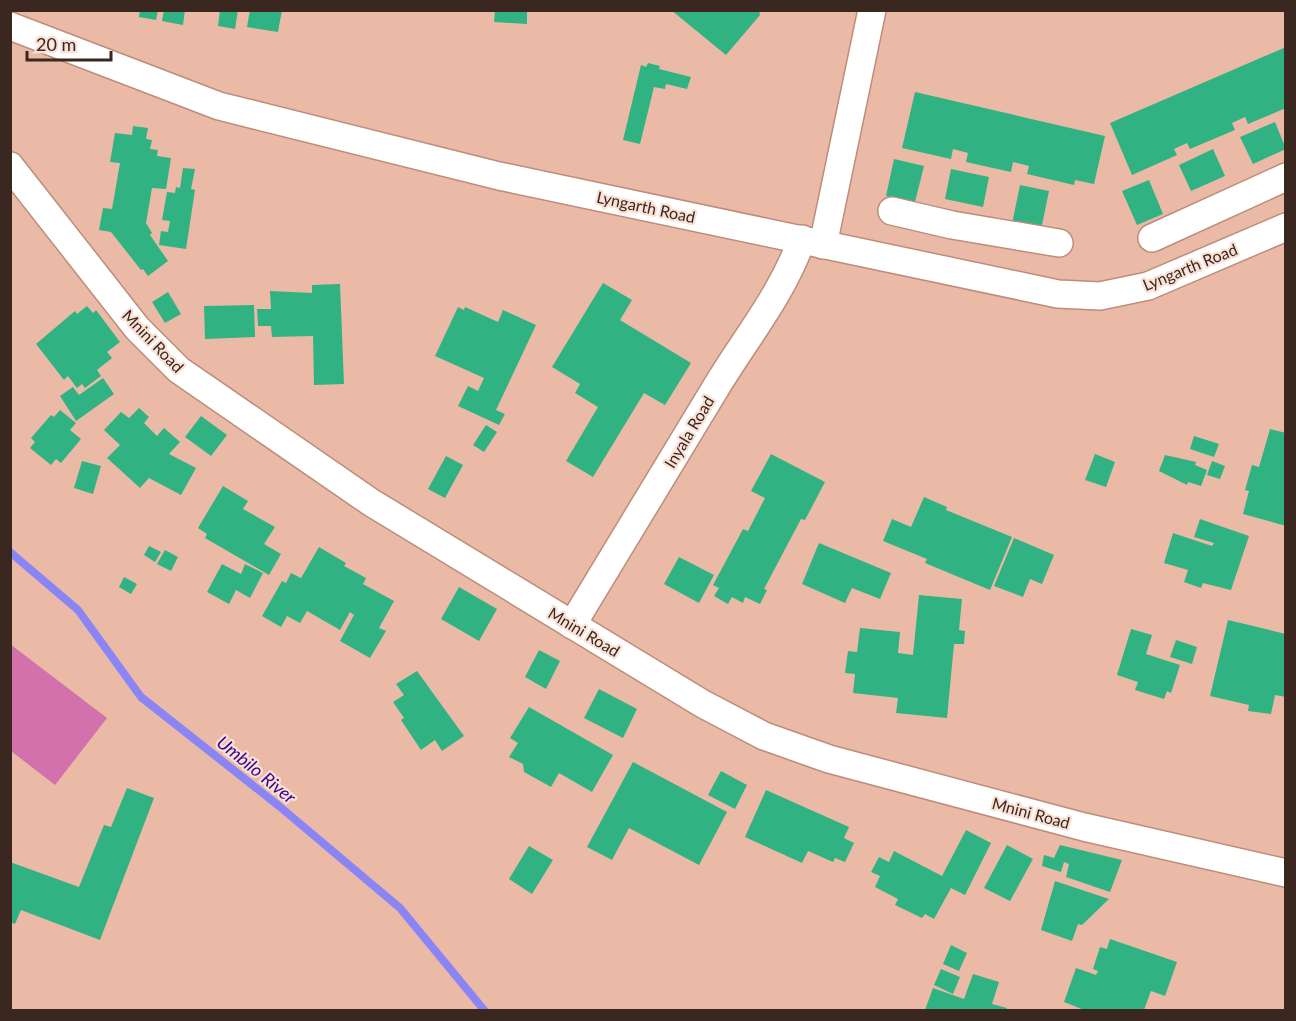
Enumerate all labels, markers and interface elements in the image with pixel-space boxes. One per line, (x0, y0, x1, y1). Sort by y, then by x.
scale bar (27, 24, 111, 62)
text: 20 m (36, 33, 76, 55)
street label: Lyngarth Road (595, 187, 697, 226)
street label: Lyngarth Road (1140, 239, 1240, 294)
street label: Mnini Road (119, 305, 188, 376)
street label: Inyala Road (660, 392, 717, 471)
street label: Mnini Road (545, 603, 623, 660)
water label: Umbilo River (213, 731, 301, 808)
street label: Mnini Road (990, 793, 1072, 832)

